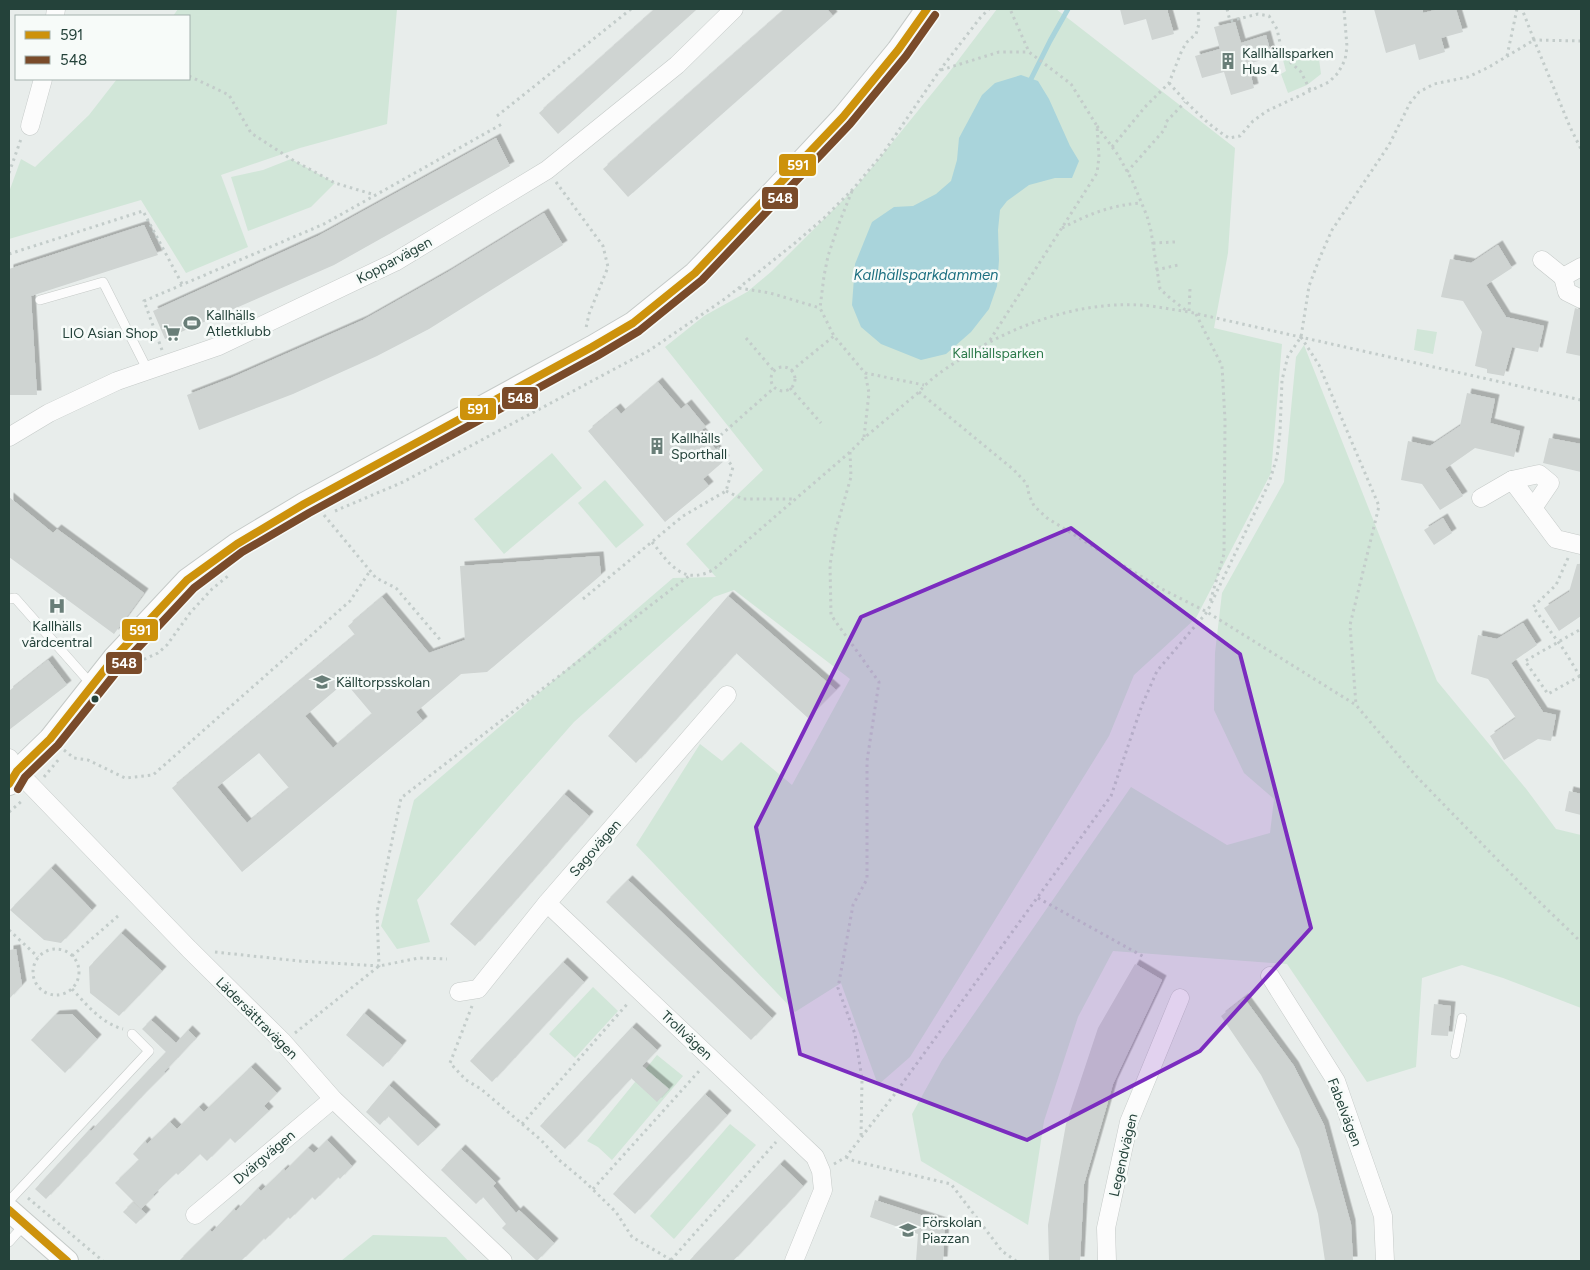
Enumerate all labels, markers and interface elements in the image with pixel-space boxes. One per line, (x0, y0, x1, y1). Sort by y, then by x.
legend (15, 15, 190, 80)
text: 591 (60, 26, 83, 44)
place label: Kallhällsparken Hus 4 (1242, 45, 1334, 78)
text: 548 (60, 51, 87, 69)
building icon: Kallhällsparken Hus 4 (1218, 51, 1238, 71)
line badge: 591 (778, 153, 817, 177)
text: 591 (787, 157, 809, 174)
line badge: 548 (761, 186, 799, 210)
text: 548 (767, 190, 793, 207)
street label: Kopparvägen (354, 233, 435, 287)
water label: Kallhällsparkdammen (854, 266, 998, 284)
place label: Kallhälls Atletklubb (206, 307, 271, 340)
sports icon: Kallhälls Atletklubb (182, 313, 202, 333)
supermarket icon: LIO Asian Shop (162, 323, 182, 343)
place label: LIO Asian Shop (62, 325, 158, 342)
park label: Kallhällsparken (952, 345, 1044, 362)
line badge: 548 (501, 386, 539, 410)
text: 548 (507, 390, 533, 407)
line badge: 591 (459, 397, 497, 421)
text: 591 (467, 401, 489, 418)
place label: Kallhälls Sporthall (671, 430, 727, 463)
building icon: Kallhälls Sporthall (647, 436, 667, 456)
hospital icon: Kallhälls vårdcentral (47, 596, 67, 616)
place label: Kallhälls vårdcentral (22, 618, 92, 651)
line badge: 591 (121, 618, 159, 642)
text: 591 (129, 622, 151, 639)
line badge: 548 (105, 651, 143, 675)
text: 548 (111, 655, 137, 672)
school or university icon: Källtorpsskolan (312, 672, 332, 692)
place label: Källtorpsskolan (336, 674, 430, 691)
unlabelled marker (90, 694, 100, 704)
street label: Sagovägen (566, 816, 625, 880)
street label: Lädersättravägen (212, 974, 301, 1063)
street label: Trollvägen (657, 1007, 716, 1064)
street label: Fabelvägen (1324, 1076, 1365, 1149)
street label: Legendvägen (1106, 1112, 1141, 1198)
street label: Dvärgvägen (230, 1127, 299, 1188)
place label: Förskolan Piazzan (922, 1214, 982, 1247)
school or university icon: Förskolan Piazzan (898, 1220, 918, 1240)

